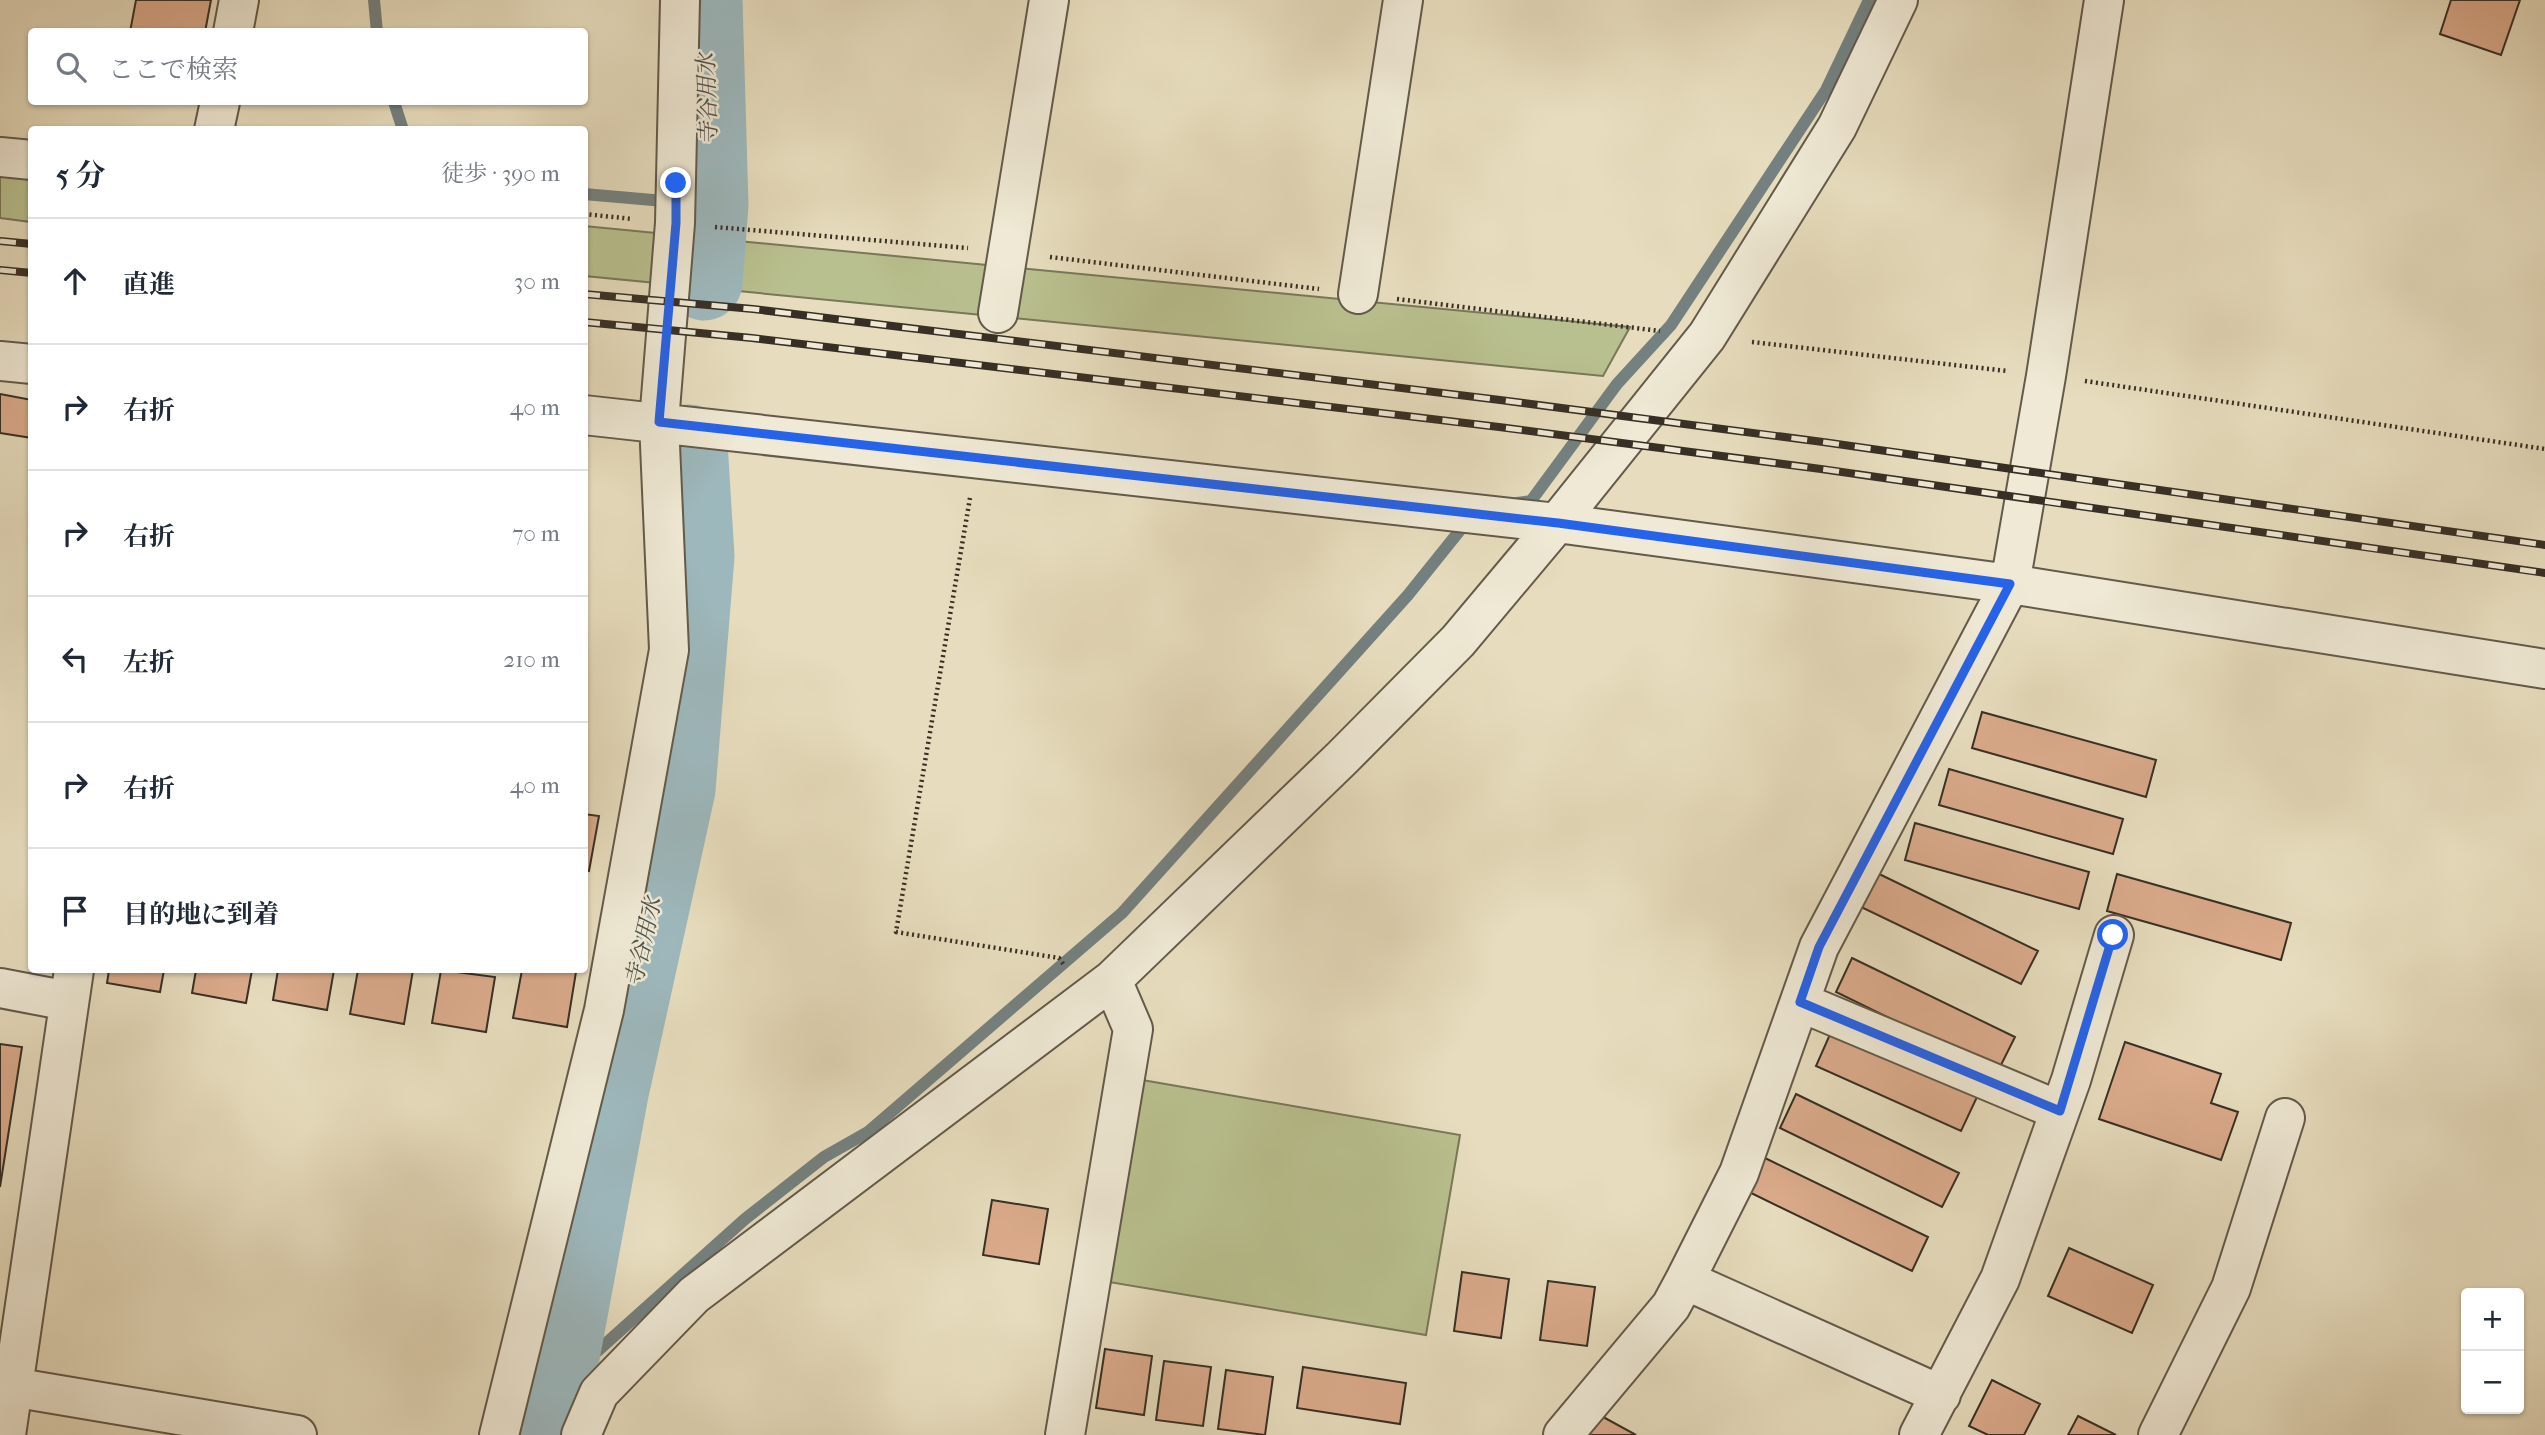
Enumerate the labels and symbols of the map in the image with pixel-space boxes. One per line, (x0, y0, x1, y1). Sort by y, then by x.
water label: 寺谷用水 (692, 51, 723, 145)
route end (660, 167, 691, 198)
water label: 寺谷用水 (620, 892, 667, 990)
route start (2097, 919, 2128, 950)

